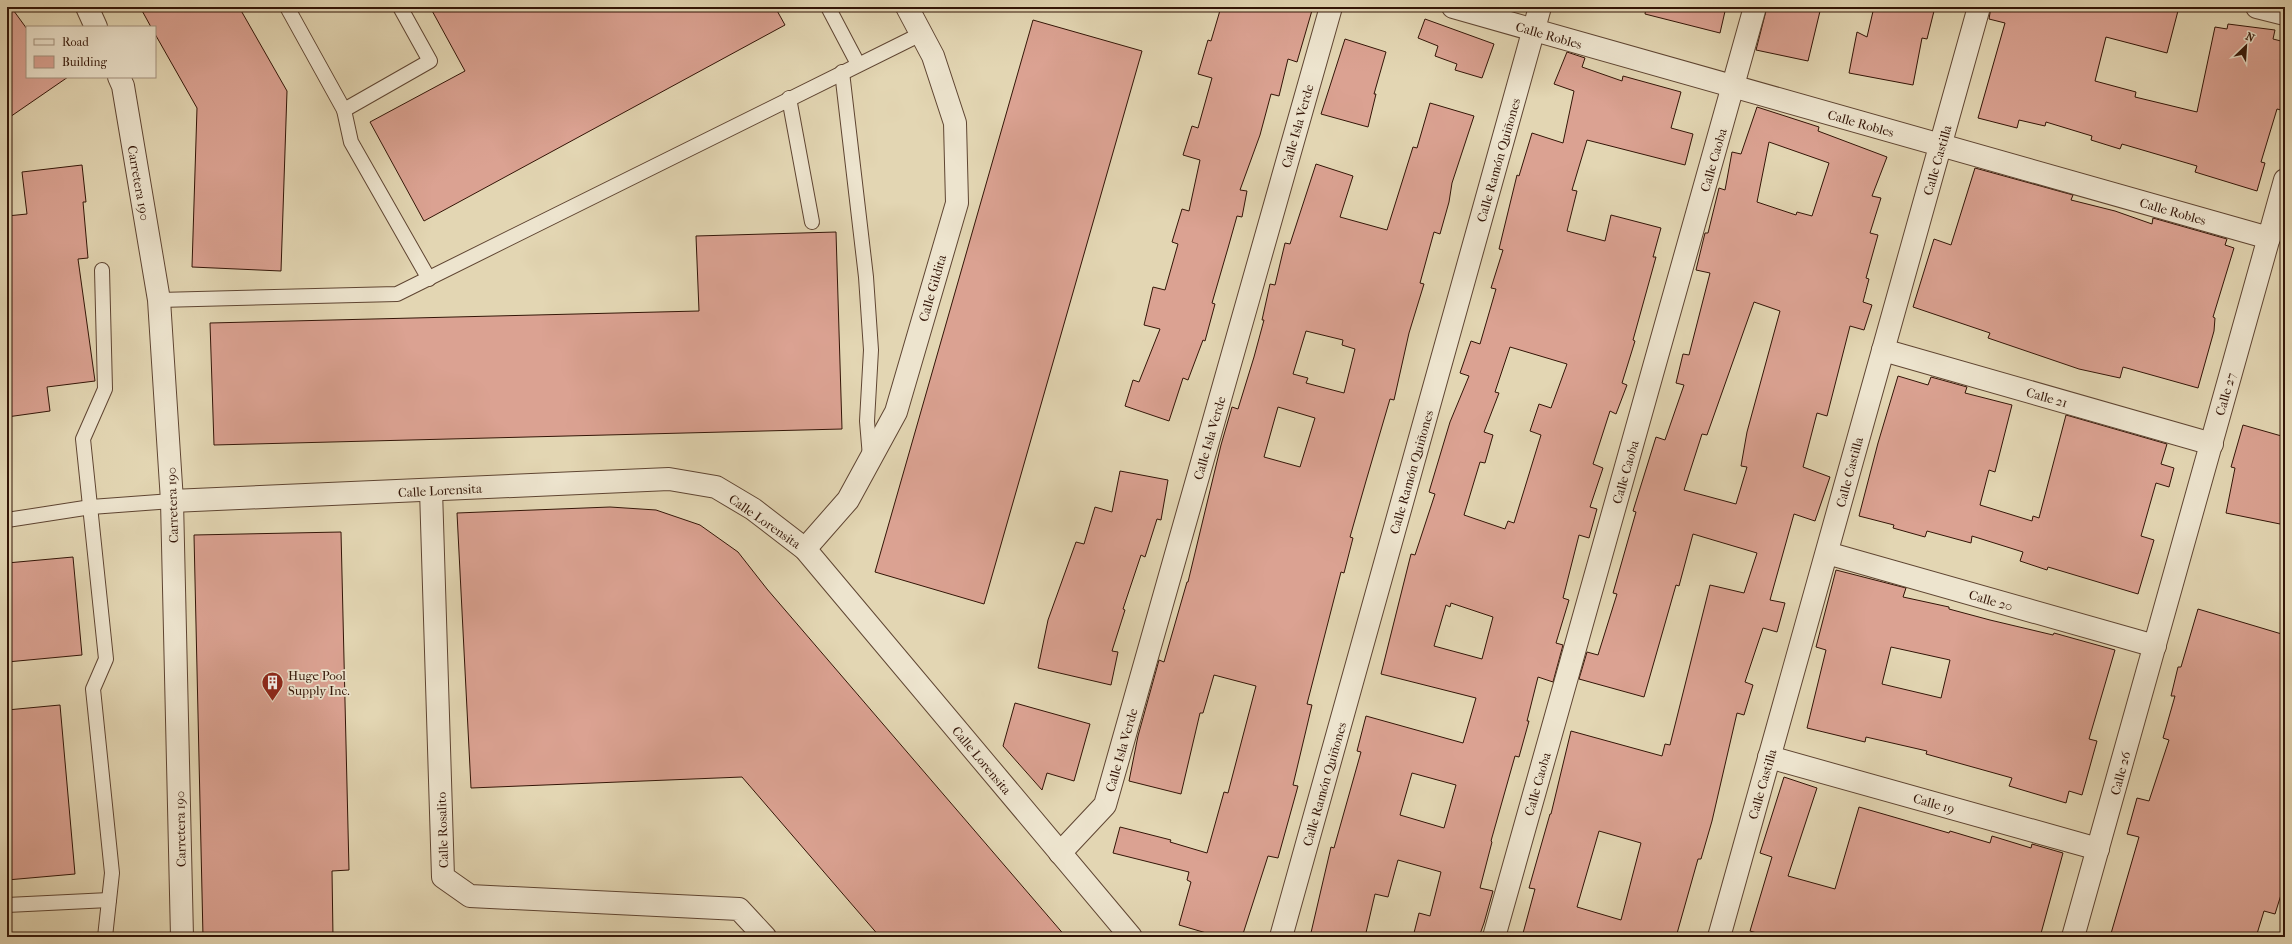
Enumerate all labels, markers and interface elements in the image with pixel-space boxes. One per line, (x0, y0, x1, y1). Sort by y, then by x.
street label: Calle Robles (1514, 19, 1584, 52)
legend (26, 26, 156, 78)
north arrow (2226, 26, 2266, 66)
text: N (2243, 30, 2257, 45)
text: Road (62, 35, 89, 49)
text: Building (62, 55, 107, 69)
street label: Calle Isla Verde (1278, 82, 1317, 170)
street label: Calle Ramón Quiñones (1474, 96, 1523, 224)
street label: Calle Robles (1826, 107, 1896, 140)
street label: Calle Castilla (1920, 122, 1955, 197)
street label: Calle Caoba (1697, 126, 1730, 194)
street label: Carretera 190 (125, 144, 153, 222)
street label: Calle Robles (2138, 195, 2208, 228)
street label: Calle Gildita (916, 252, 949, 323)
street label: Calle 27 (2212, 371, 2239, 417)
street label: Calle 21 (2024, 384, 2069, 411)
street label: Calle Isla Verde (1190, 394, 1229, 482)
street label: Calle Ramón Quiñones (1387, 408, 1436, 536)
street label: Calle Castilla (1833, 434, 1866, 509)
street label: Calle Caoba (1609, 438, 1642, 506)
street label: Carretera 190 (164, 467, 181, 543)
street label: Calle Lorensita (398, 481, 483, 500)
street label: Calle Lorensita (726, 491, 804, 552)
street label: Calle 20 (1967, 587, 2015, 614)
place label: Huge Pool Supply Inc. (288, 668, 350, 698)
building icon: Huge Pool Supply Inc. (259, 669, 285, 702)
street label: Calle Isla Verde (1102, 706, 1141, 794)
street label: Calle Ramón Quiñones (1300, 720, 1349, 848)
street label: Calle Lorensita (949, 723, 1015, 798)
street label: Calle Castilla (1745, 746, 1780, 821)
street label: Calle 26 (2107, 749, 2134, 797)
street label: Calle Caoba (1521, 750, 1554, 818)
street label: Calle 19 (1911, 790, 1957, 817)
street label: Carretera 190 (172, 791, 189, 867)
street label: Calle Rosalito (434, 791, 451, 868)

